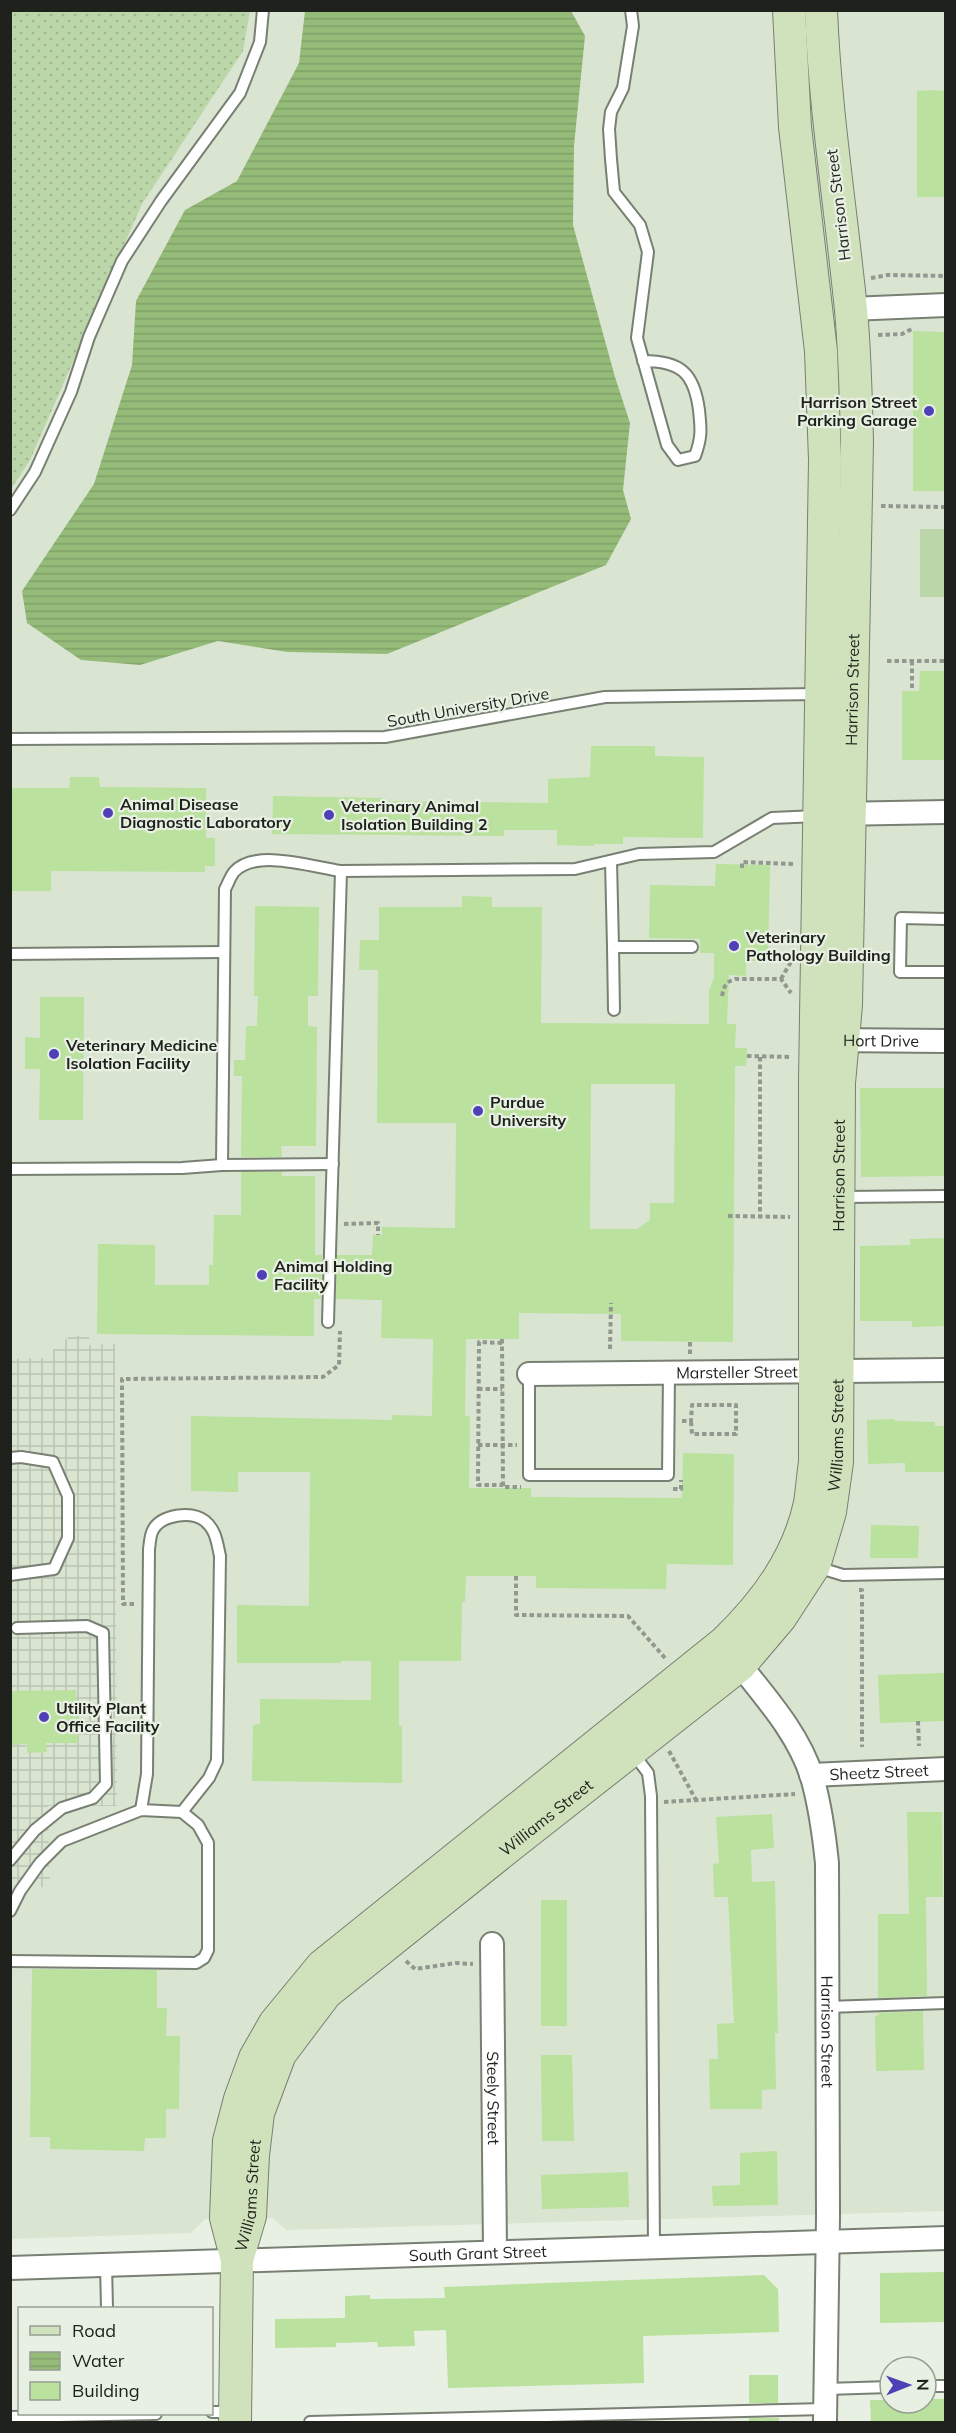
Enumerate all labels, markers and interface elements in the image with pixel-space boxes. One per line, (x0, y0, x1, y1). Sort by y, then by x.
street label: Harrison Street (821, 148, 855, 262)
place label: Harrison Street Parking Garage (797, 392, 917, 430)
marker: Harrison Street Parking Garage (922, 404, 936, 418)
street label: Harrison Street (841, 633, 863, 746)
street label: South University Drive (386, 683, 550, 731)
place label: Animal Disease Diagnostic Laboratory (120, 794, 292, 832)
place label: Veterinary Animal Isolation Building 2 (340, 796, 487, 834)
marker: Animal Disease Diagnostic Laboratory (101, 806, 115, 820)
marker: Veterinary Animal Isolation Building 2 (322, 808, 336, 822)
place label: Veterinary Pathology Building (745, 927, 891, 965)
marker: Veterinary Pathology Building (727, 939, 741, 953)
street label: Hort Drive (843, 1030, 919, 1051)
place label: Veterinary Medicine Isolation Facility (65, 1035, 218, 1073)
marker: Veterinary Medicine Isolation Facility (47, 1047, 61, 1061)
place label: Purdue University (490, 1092, 567, 1130)
marker: Purdue University (471, 1104, 485, 1118)
street label: Harrison Street (828, 1119, 849, 1232)
place label: Animal Holding Facility (274, 1256, 392, 1294)
marker: Animal Holding Facility (255, 1268, 269, 1282)
street label: Marsteller Street (676, 1361, 798, 1383)
street label: Williams Street (823, 1378, 847, 1493)
place label: Utility Plant Office Facility (56, 1698, 160, 1736)
marker: Utility Plant Office Facility (37, 1710, 51, 1724)
street label: Sheetz Street (829, 1760, 929, 1784)
street label: Williams Street (495, 1774, 597, 1860)
street label: Harrison Street (817, 1975, 838, 2088)
street label: Steely Street (483, 2051, 504, 2145)
street label: Williams Street (230, 2138, 265, 2254)
street label: South Grant Street (408, 2241, 547, 2265)
legend (18, 2307, 213, 2415)
text: Road (72, 2319, 116, 2342)
text: Water (72, 2349, 125, 2372)
north arrow (878, 2355, 938, 2415)
text: Building (72, 2379, 140, 2402)
text: N (913, 2379, 933, 2391)

